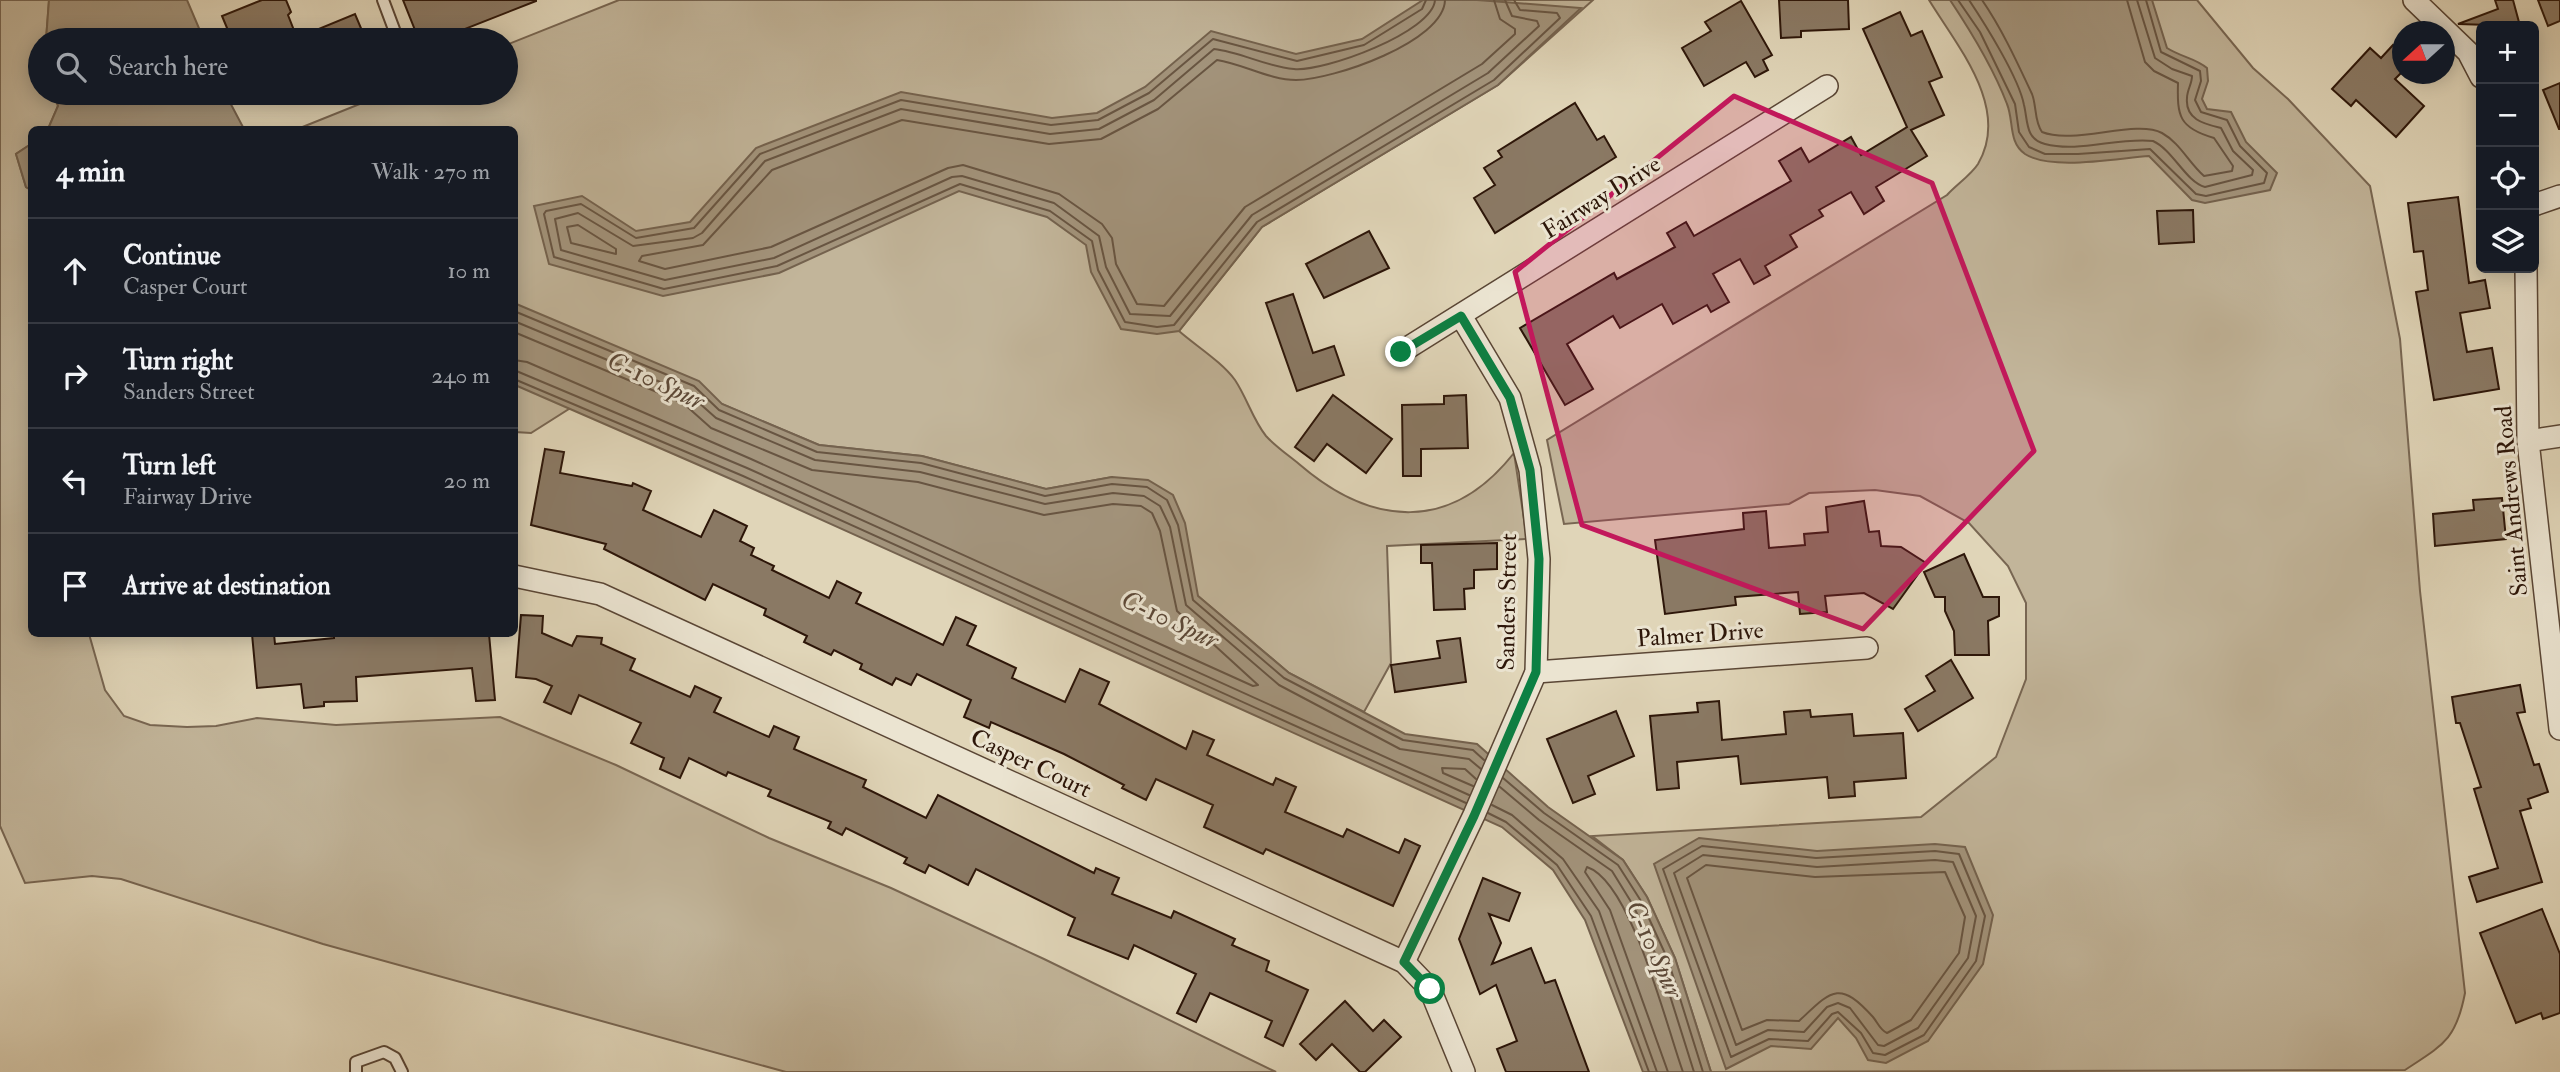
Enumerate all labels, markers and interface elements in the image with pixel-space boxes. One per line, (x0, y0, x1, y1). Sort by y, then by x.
north arrow (2392, 21, 2455, 84)
map controls (2476, 21, 2539, 273)
button: + (2476, 21, 2539, 84)
search box (28, 28, 518, 105)
icon: search (52, 48, 90, 86)
text: Search here (108, 51, 228, 83)
button: − (2476, 84, 2539, 147)
button: locate (2476, 147, 2539, 210)
street label: Fairway Drive (1536, 149, 1667, 246)
text: 4 min (56, 153, 125, 190)
text: Walk · 270 m (371, 157, 490, 186)
button: layers (2476, 210, 2539, 273)
text: Continue (123, 240, 221, 272)
icon: ahead (56, 252, 94, 290)
text: 10 m (447, 256, 490, 285)
text: Casper Court (123, 272, 248, 301)
route end (1385, 336, 1416, 367)
water label: C-10 Spur (602, 344, 711, 418)
text: Turn right (123, 345, 233, 377)
icon: right (56, 357, 94, 395)
text: 240 m (431, 361, 490, 390)
text: Sanders Street (123, 377, 255, 406)
street label: Saint Andrews Road (2488, 404, 2535, 598)
text: Turn left (123, 450, 216, 482)
icon: left (56, 462, 94, 500)
text: 20 m (444, 466, 490, 495)
text: Fairway Drive (123, 482, 252, 511)
street label: Sanders Street (1491, 533, 1524, 671)
icon: arrive (56, 567, 94, 605)
text: Arrive at destination (123, 570, 331, 602)
water label: C-10 Spur (1116, 583, 1225, 657)
street label: Palmer Drive (1636, 615, 1764, 654)
street label: Casper Court (965, 722, 1096, 805)
water label: C-10 Spur (1618, 895, 1690, 1005)
route start (1414, 973, 1445, 1004)

